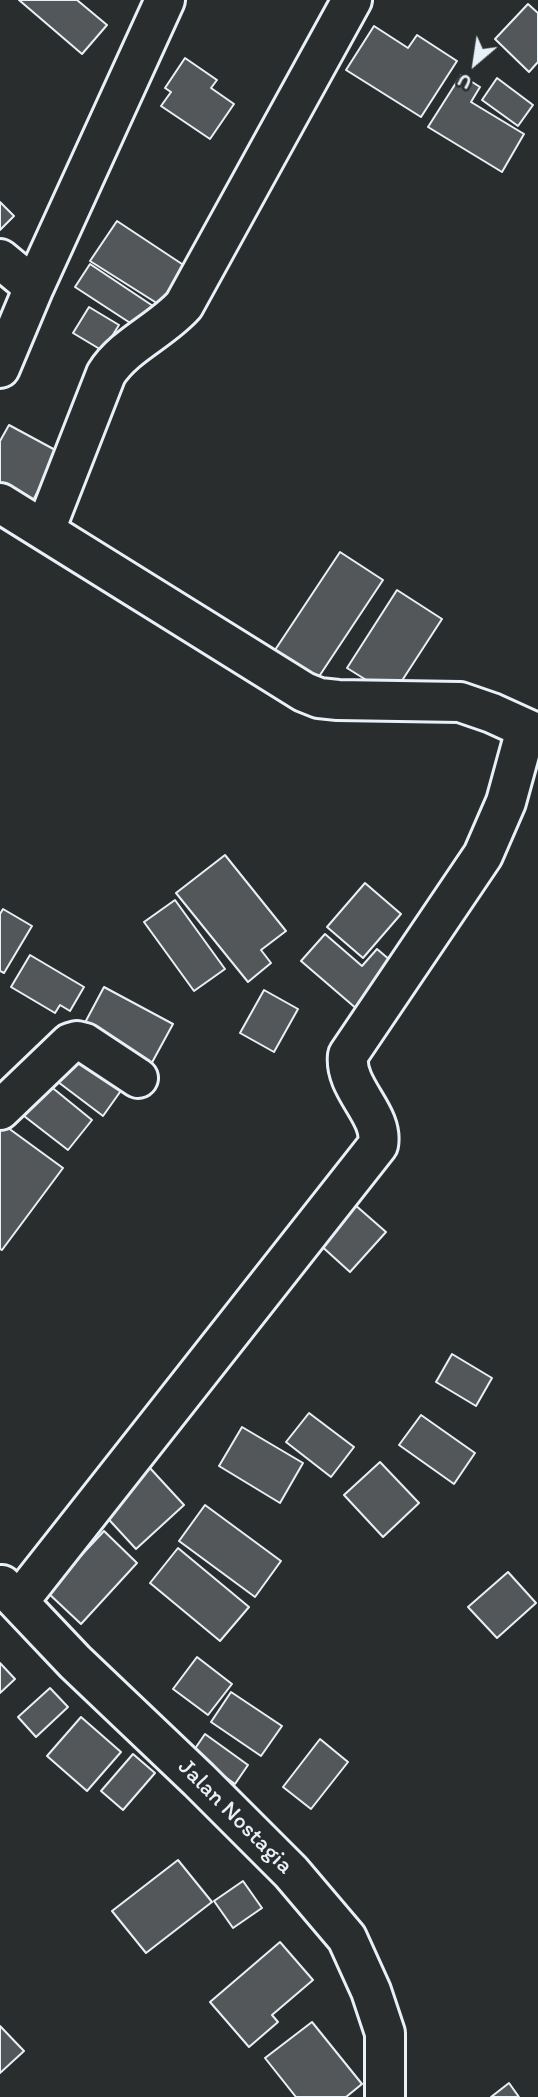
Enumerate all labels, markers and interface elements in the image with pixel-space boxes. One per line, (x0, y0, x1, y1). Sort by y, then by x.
north arrow (440, 28, 510, 98)
text: U (453, 69, 476, 95)
street label: Jalan Nostagia (171, 1753, 299, 1881)

